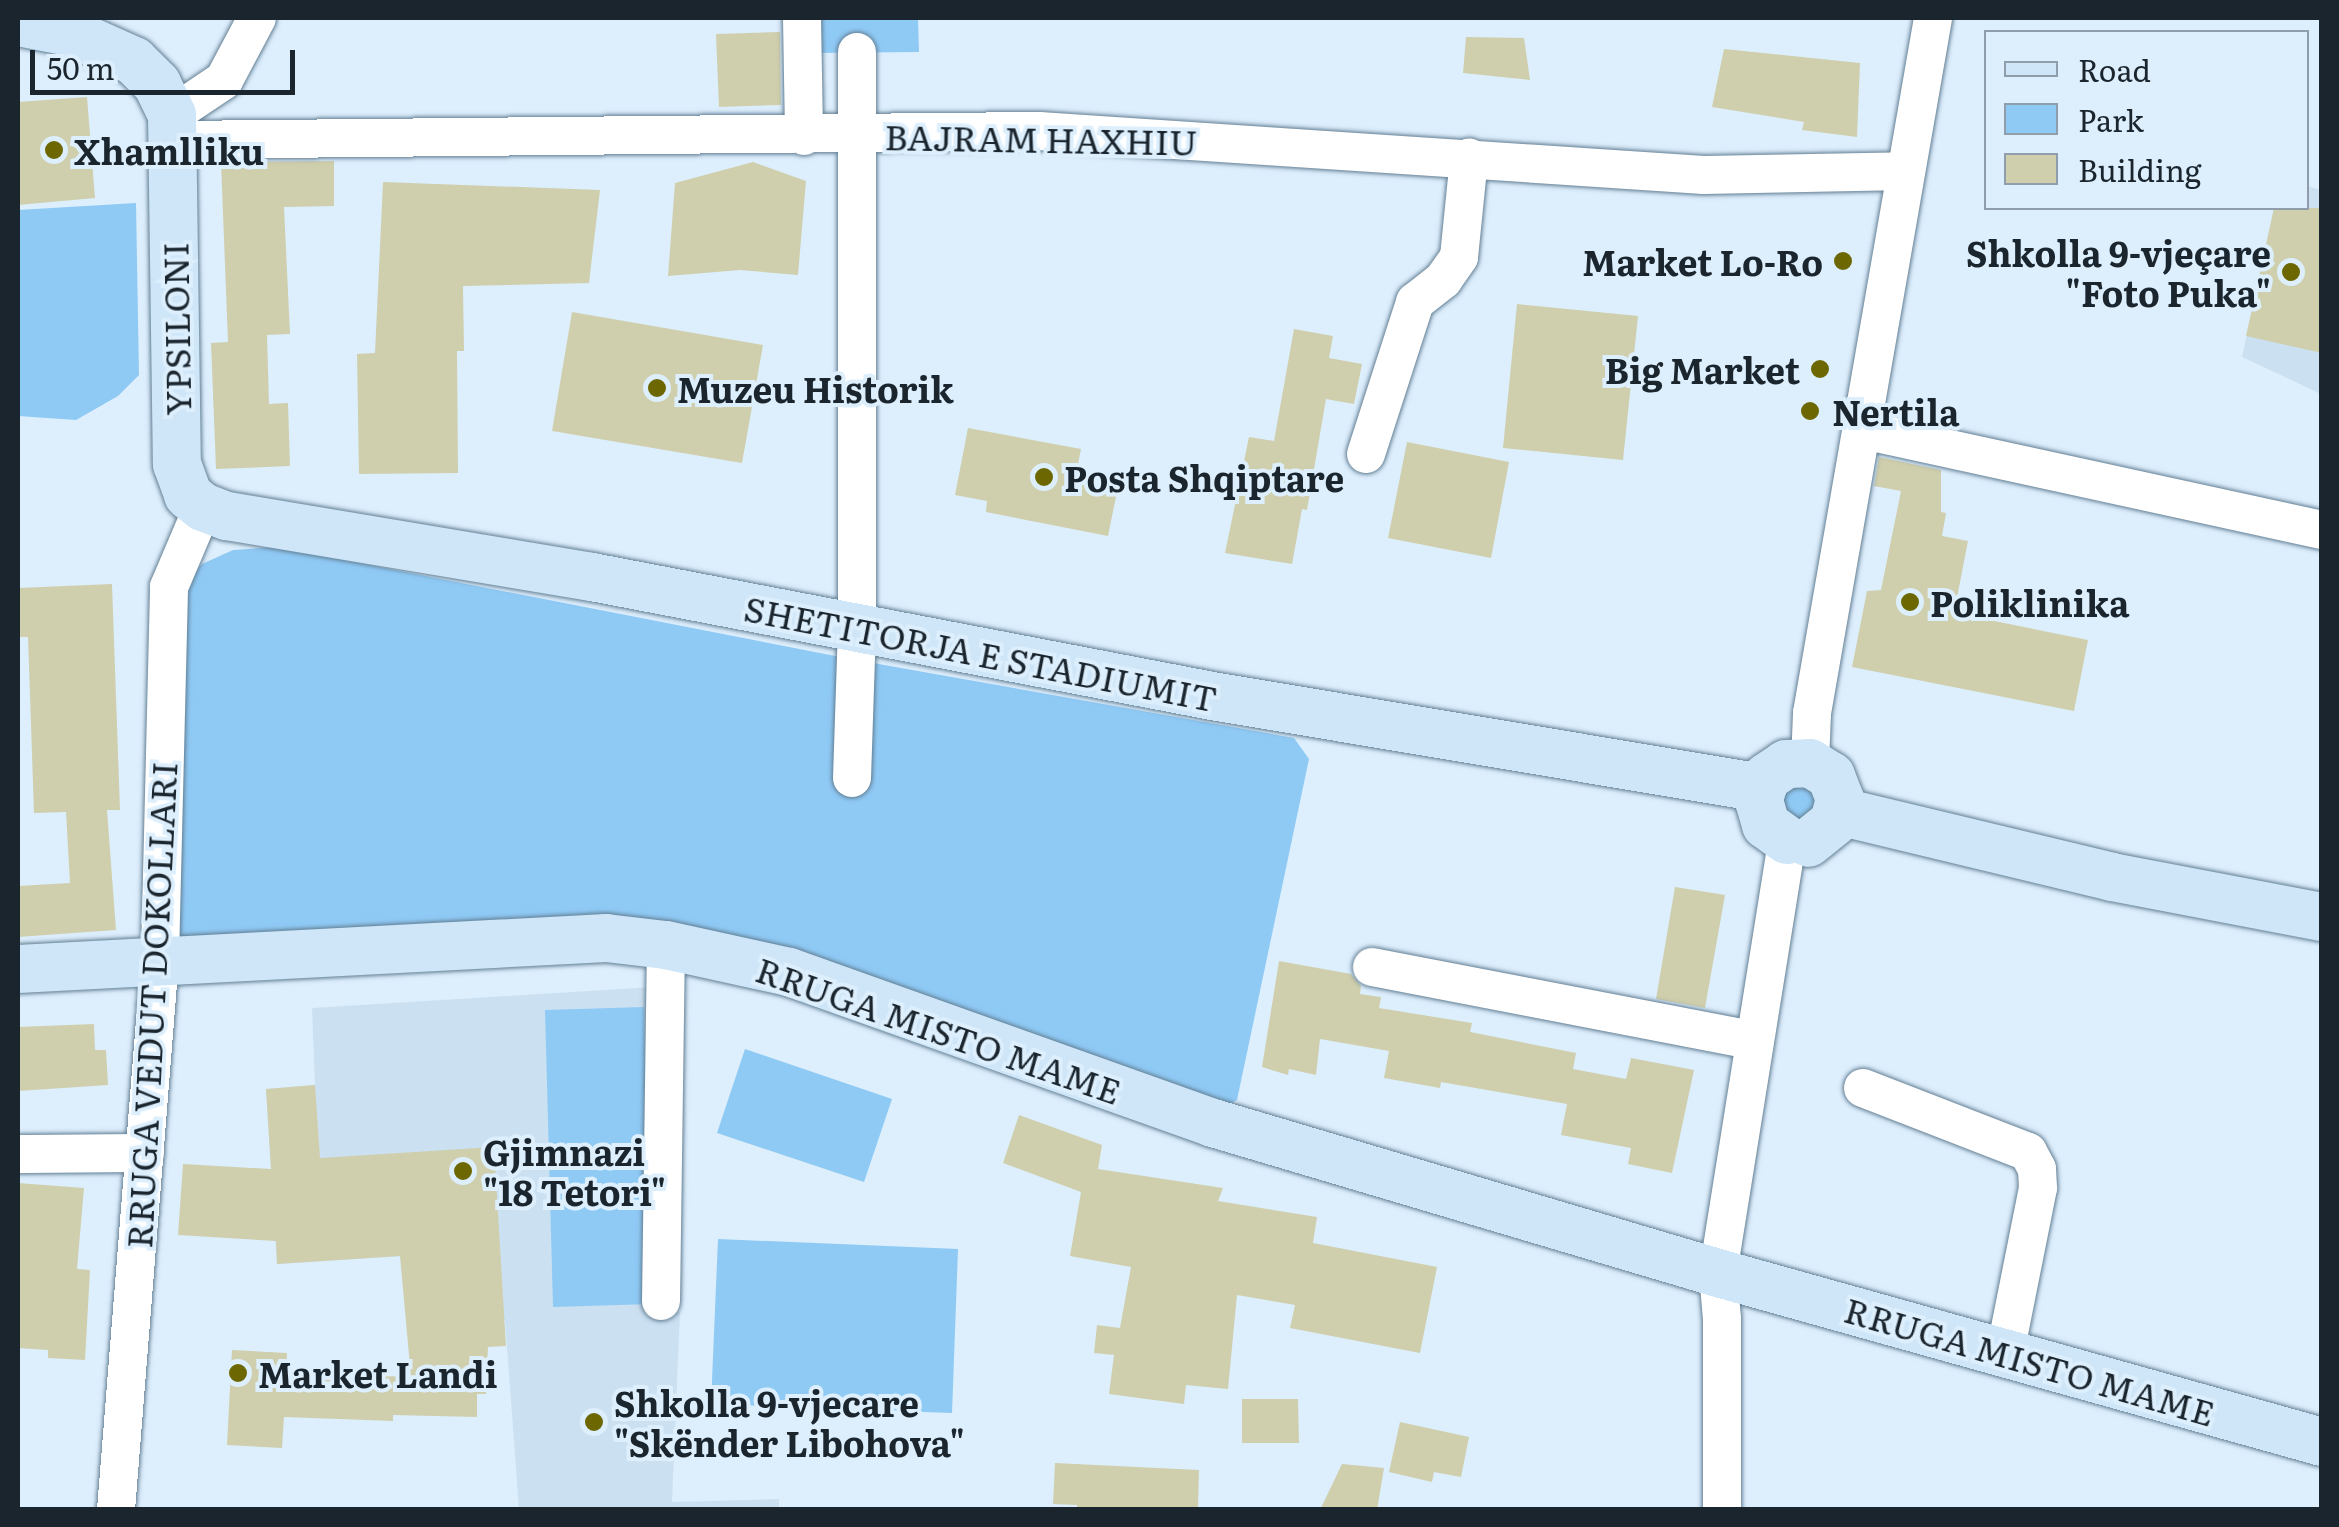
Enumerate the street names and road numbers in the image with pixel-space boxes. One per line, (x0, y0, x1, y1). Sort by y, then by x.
street label: BAJRAM HAXHIU (884, 114, 1198, 162)
street label: YPSILONI (152, 242, 198, 416)
street label: SHETITORJA E STADIUMIT (741, 586, 1221, 718)
street label: RRUGA VEDUT DOKOLLARI (116, 761, 184, 1249)
street label: RRUGA MISTO MAME (751, 947, 1127, 1111)
street label: RRUGA MISTO MAME (1840, 1287, 2220, 1433)

